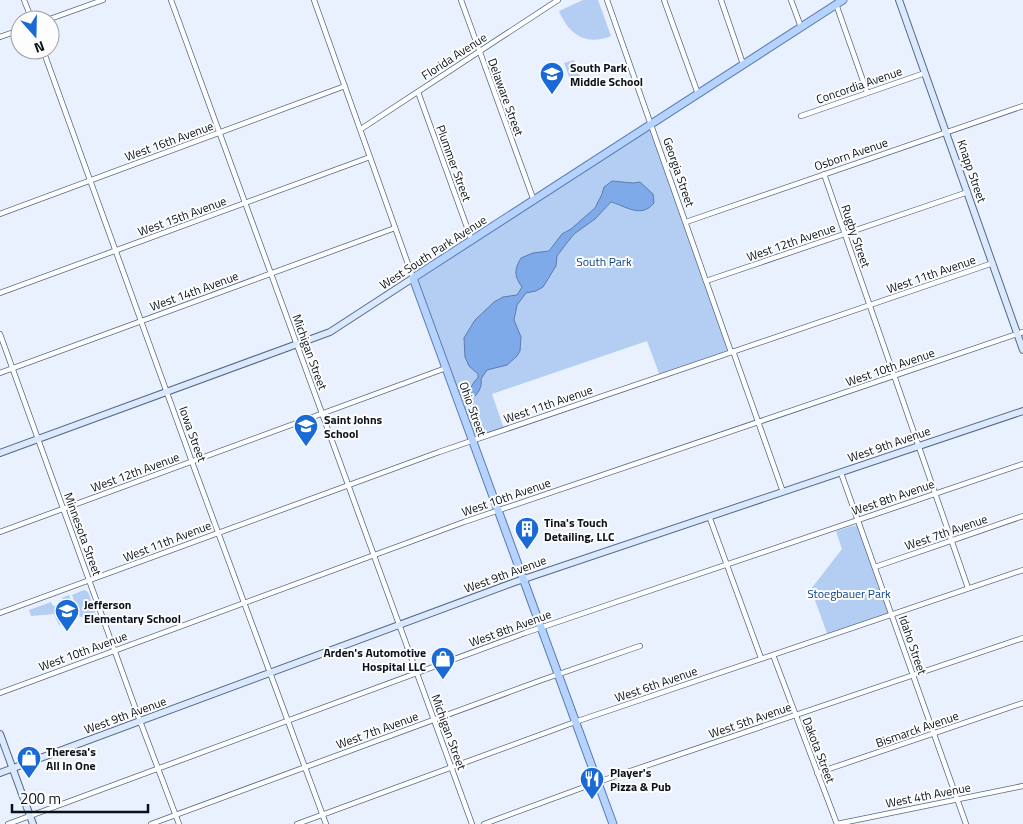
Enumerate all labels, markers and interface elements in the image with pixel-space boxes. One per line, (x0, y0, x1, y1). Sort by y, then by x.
north arrow (10, 10, 60, 60)
street label: Florida Avenue (417, 28, 491, 84)
text: N (31, 36, 48, 59)
street label: Delaware Street (483, 56, 529, 139)
place label: South Park Middle School (570, 58, 643, 91)
school or university icon: South Park Middle School (539, 61, 565, 95)
street label: Concordia Avenue (813, 61, 905, 109)
street label: West 16th Avenue (122, 116, 216, 166)
street label: Plummer Street (431, 122, 477, 205)
street label: Osborn Avenue (812, 132, 890, 176)
street label: Georgia Street (658, 135, 700, 210)
street label: Knapp Street (952, 137, 992, 206)
street label: West 15th Avenue (135, 191, 229, 241)
street label: Rugby Street (836, 202, 876, 271)
street label: West South Park Avenue (376, 210, 490, 294)
street label: West 12th Avenue (744, 218, 838, 266)
street label: West 11th Avenue (884, 250, 978, 298)
park label: South Park (576, 252, 632, 271)
street label: West 14th Avenue (147, 266, 241, 316)
street label: Michigan Street (288, 312, 333, 393)
street label: West 10th Avenue (843, 343, 937, 391)
street label: Ohio Street (454, 379, 492, 440)
street label: West 11th Avenue (501, 380, 595, 428)
street label: Iowa Street (174, 404, 212, 465)
place label: Saint Johns School (324, 410, 383, 443)
school or university icon: Saint Johns School (293, 413, 319, 447)
street label: West 9th Avenue (845, 421, 933, 467)
street label: West 12th Avenue (88, 447, 182, 497)
street label: West 10th Avenue (459, 473, 553, 521)
street label: West 8th Avenue (849, 474, 937, 520)
street label: Minnesota Street (59, 490, 107, 579)
street label: West 7th Avenue (902, 509, 990, 555)
place label: Tina's Touch Detailing, LLC (544, 513, 615, 546)
street label: West 11th Avenue (120, 515, 214, 567)
building icon: Tina's Touch Detailing, LLC (514, 516, 540, 550)
street label: West 9th Avenue (461, 550, 549, 598)
park label: Stoegbauer Park (807, 584, 891, 603)
place label: Jefferson Elementary School (84, 595, 181, 628)
school or university icon: Jefferson Elementary School (54, 598, 80, 632)
street label: West 8th Avenue (466, 604, 554, 652)
street label: Idaho Street (894, 613, 932, 678)
street label: West 10th Avenue (36, 626, 130, 676)
place label: Arden's Automotive Hospital LLC (323, 643, 426, 676)
shop icon: Arden's Automotive Hospital LLC (430, 646, 456, 680)
street label: West 6th Avenue (612, 661, 700, 707)
street label: West 9th Avenue (81, 691, 169, 739)
street label: Michigan Street (427, 692, 472, 773)
street label: West 5th Avenue (706, 697, 794, 743)
street label: West 7th Avenue (333, 706, 421, 754)
street label: Bismarck Avenue (873, 706, 961, 752)
street label: Dakota Street (798, 714, 841, 787)
place label: Theresa's All In One (46, 742, 96, 775)
shop icon: Theresa's All In One (16, 745, 42, 779)
place label: Player's Pizza & Pub (610, 763, 672, 796)
restaurant icon: Player's Pizza & Pub (579, 766, 605, 800)
street label: West 4th Avenue (884, 777, 972, 813)
scale bar (12, 782, 149, 814)
text: 200 m (20, 787, 61, 810)

